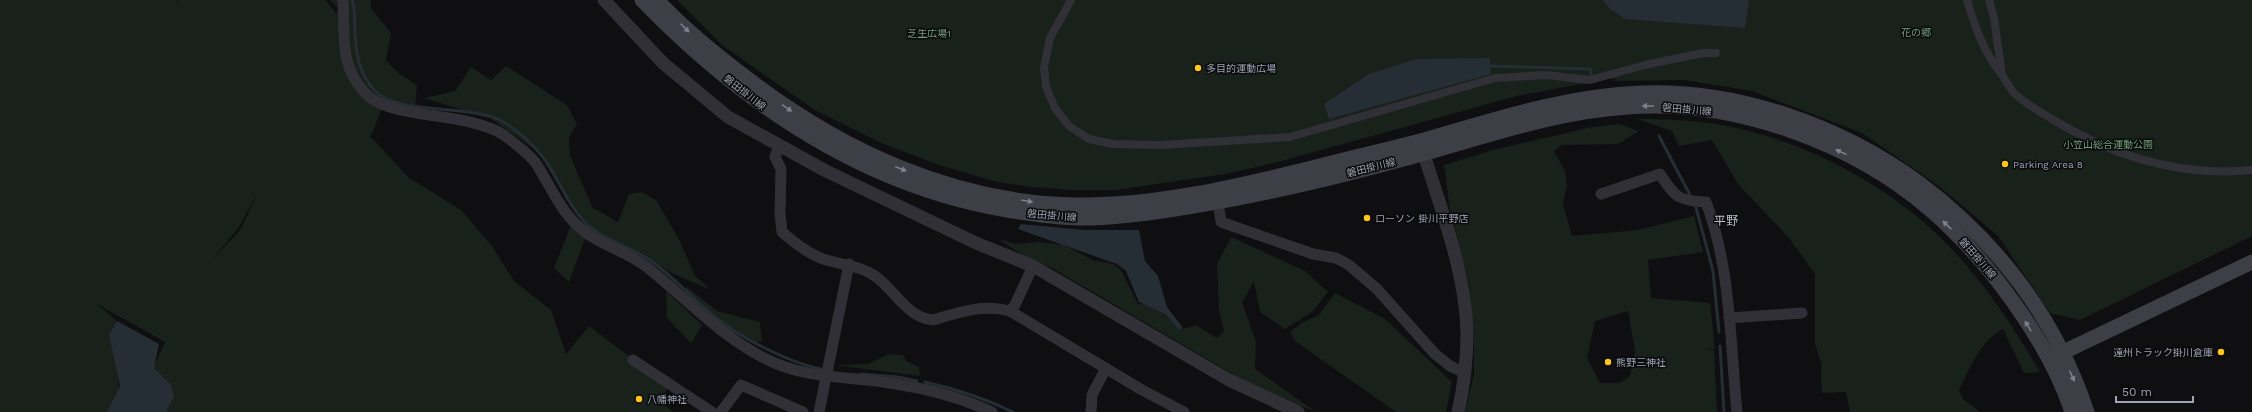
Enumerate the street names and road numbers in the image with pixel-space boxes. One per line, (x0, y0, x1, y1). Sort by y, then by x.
street label: 磐田掛川線 (722, 73, 768, 112)
street label: 磐田掛川線 (1662, 102, 1712, 117)
street label: 磐田掛川線 (1346, 156, 1397, 179)
street label: 磐田掛川線 (1027, 208, 1077, 223)
street label: 磐田掛川線 (1957, 236, 1998, 281)

